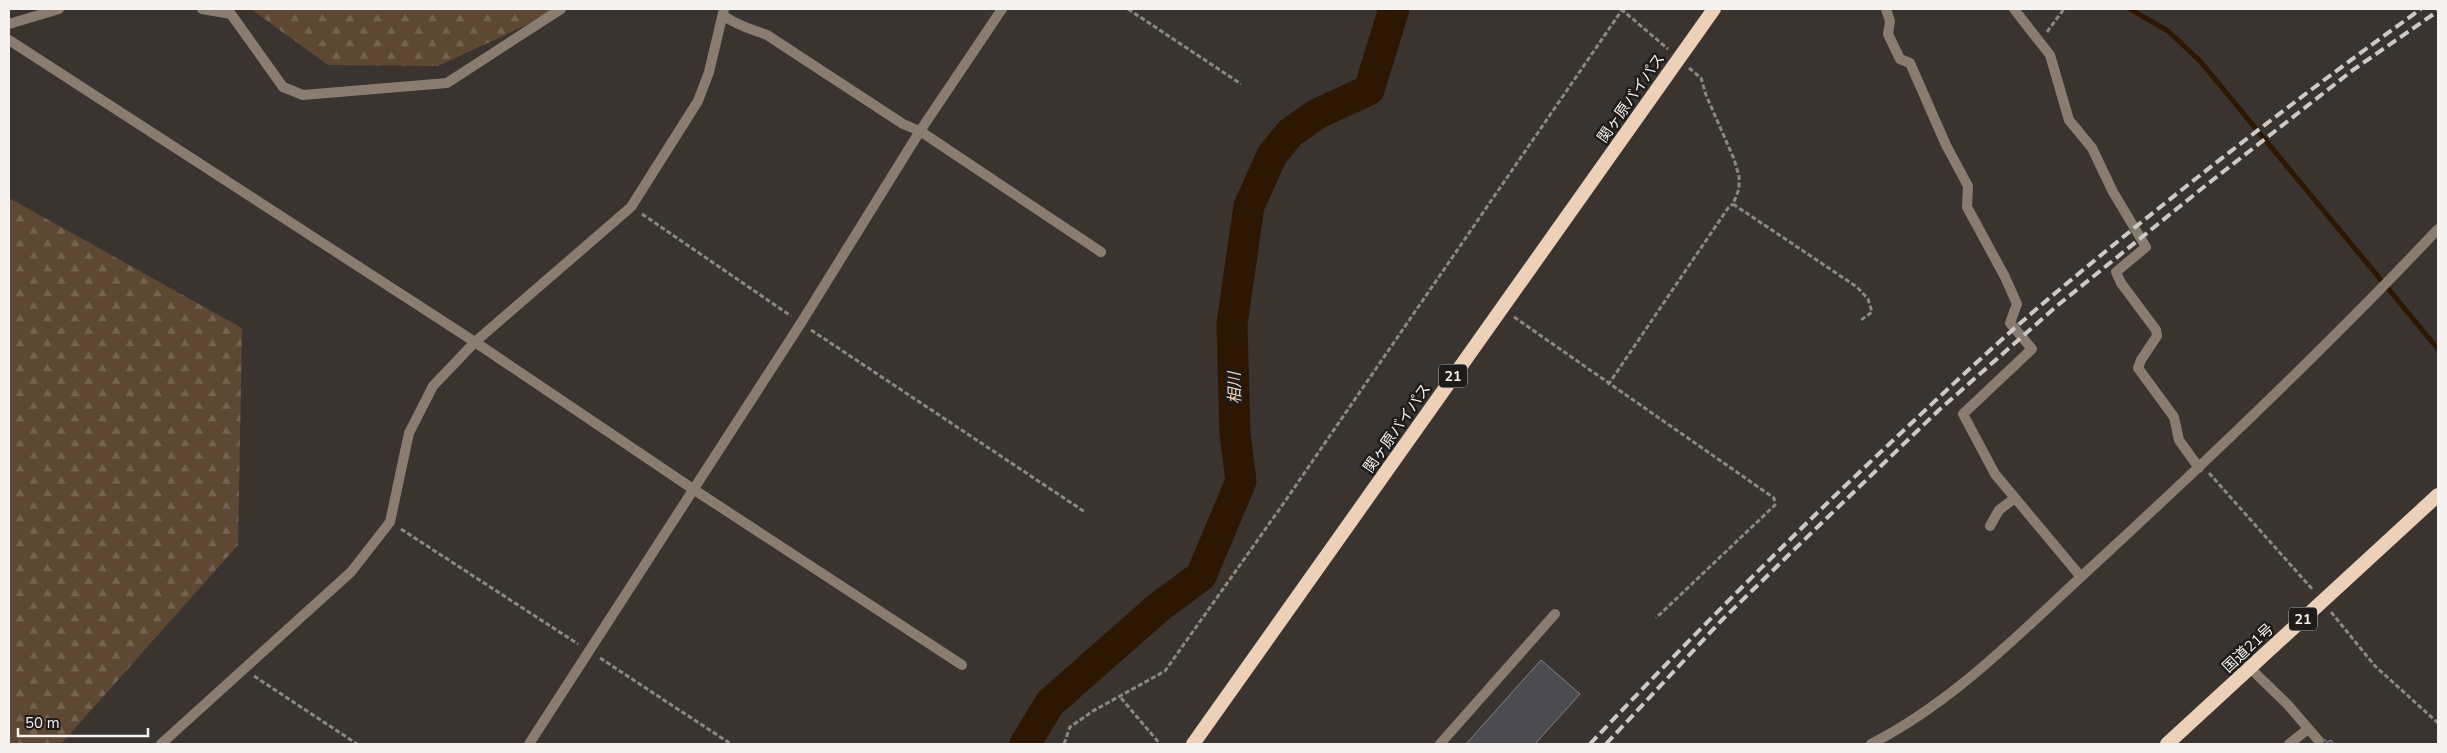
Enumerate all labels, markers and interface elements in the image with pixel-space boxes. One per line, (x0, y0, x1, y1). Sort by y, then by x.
street label: 関ヶ原バイパス (1593, 49, 1669, 147)
road number: 21 (1439, 364, 1467, 388)
water label: 相川 (1224, 370, 1246, 404)
street label: 関ヶ原バイパス (1359, 379, 1435, 477)
road number: 21 (2289, 608, 2317, 630)
street label: 国道21号 (2218, 619, 2278, 677)
scale bar (18, 706, 148, 738)
text: 50 m (25, 713, 60, 733)

